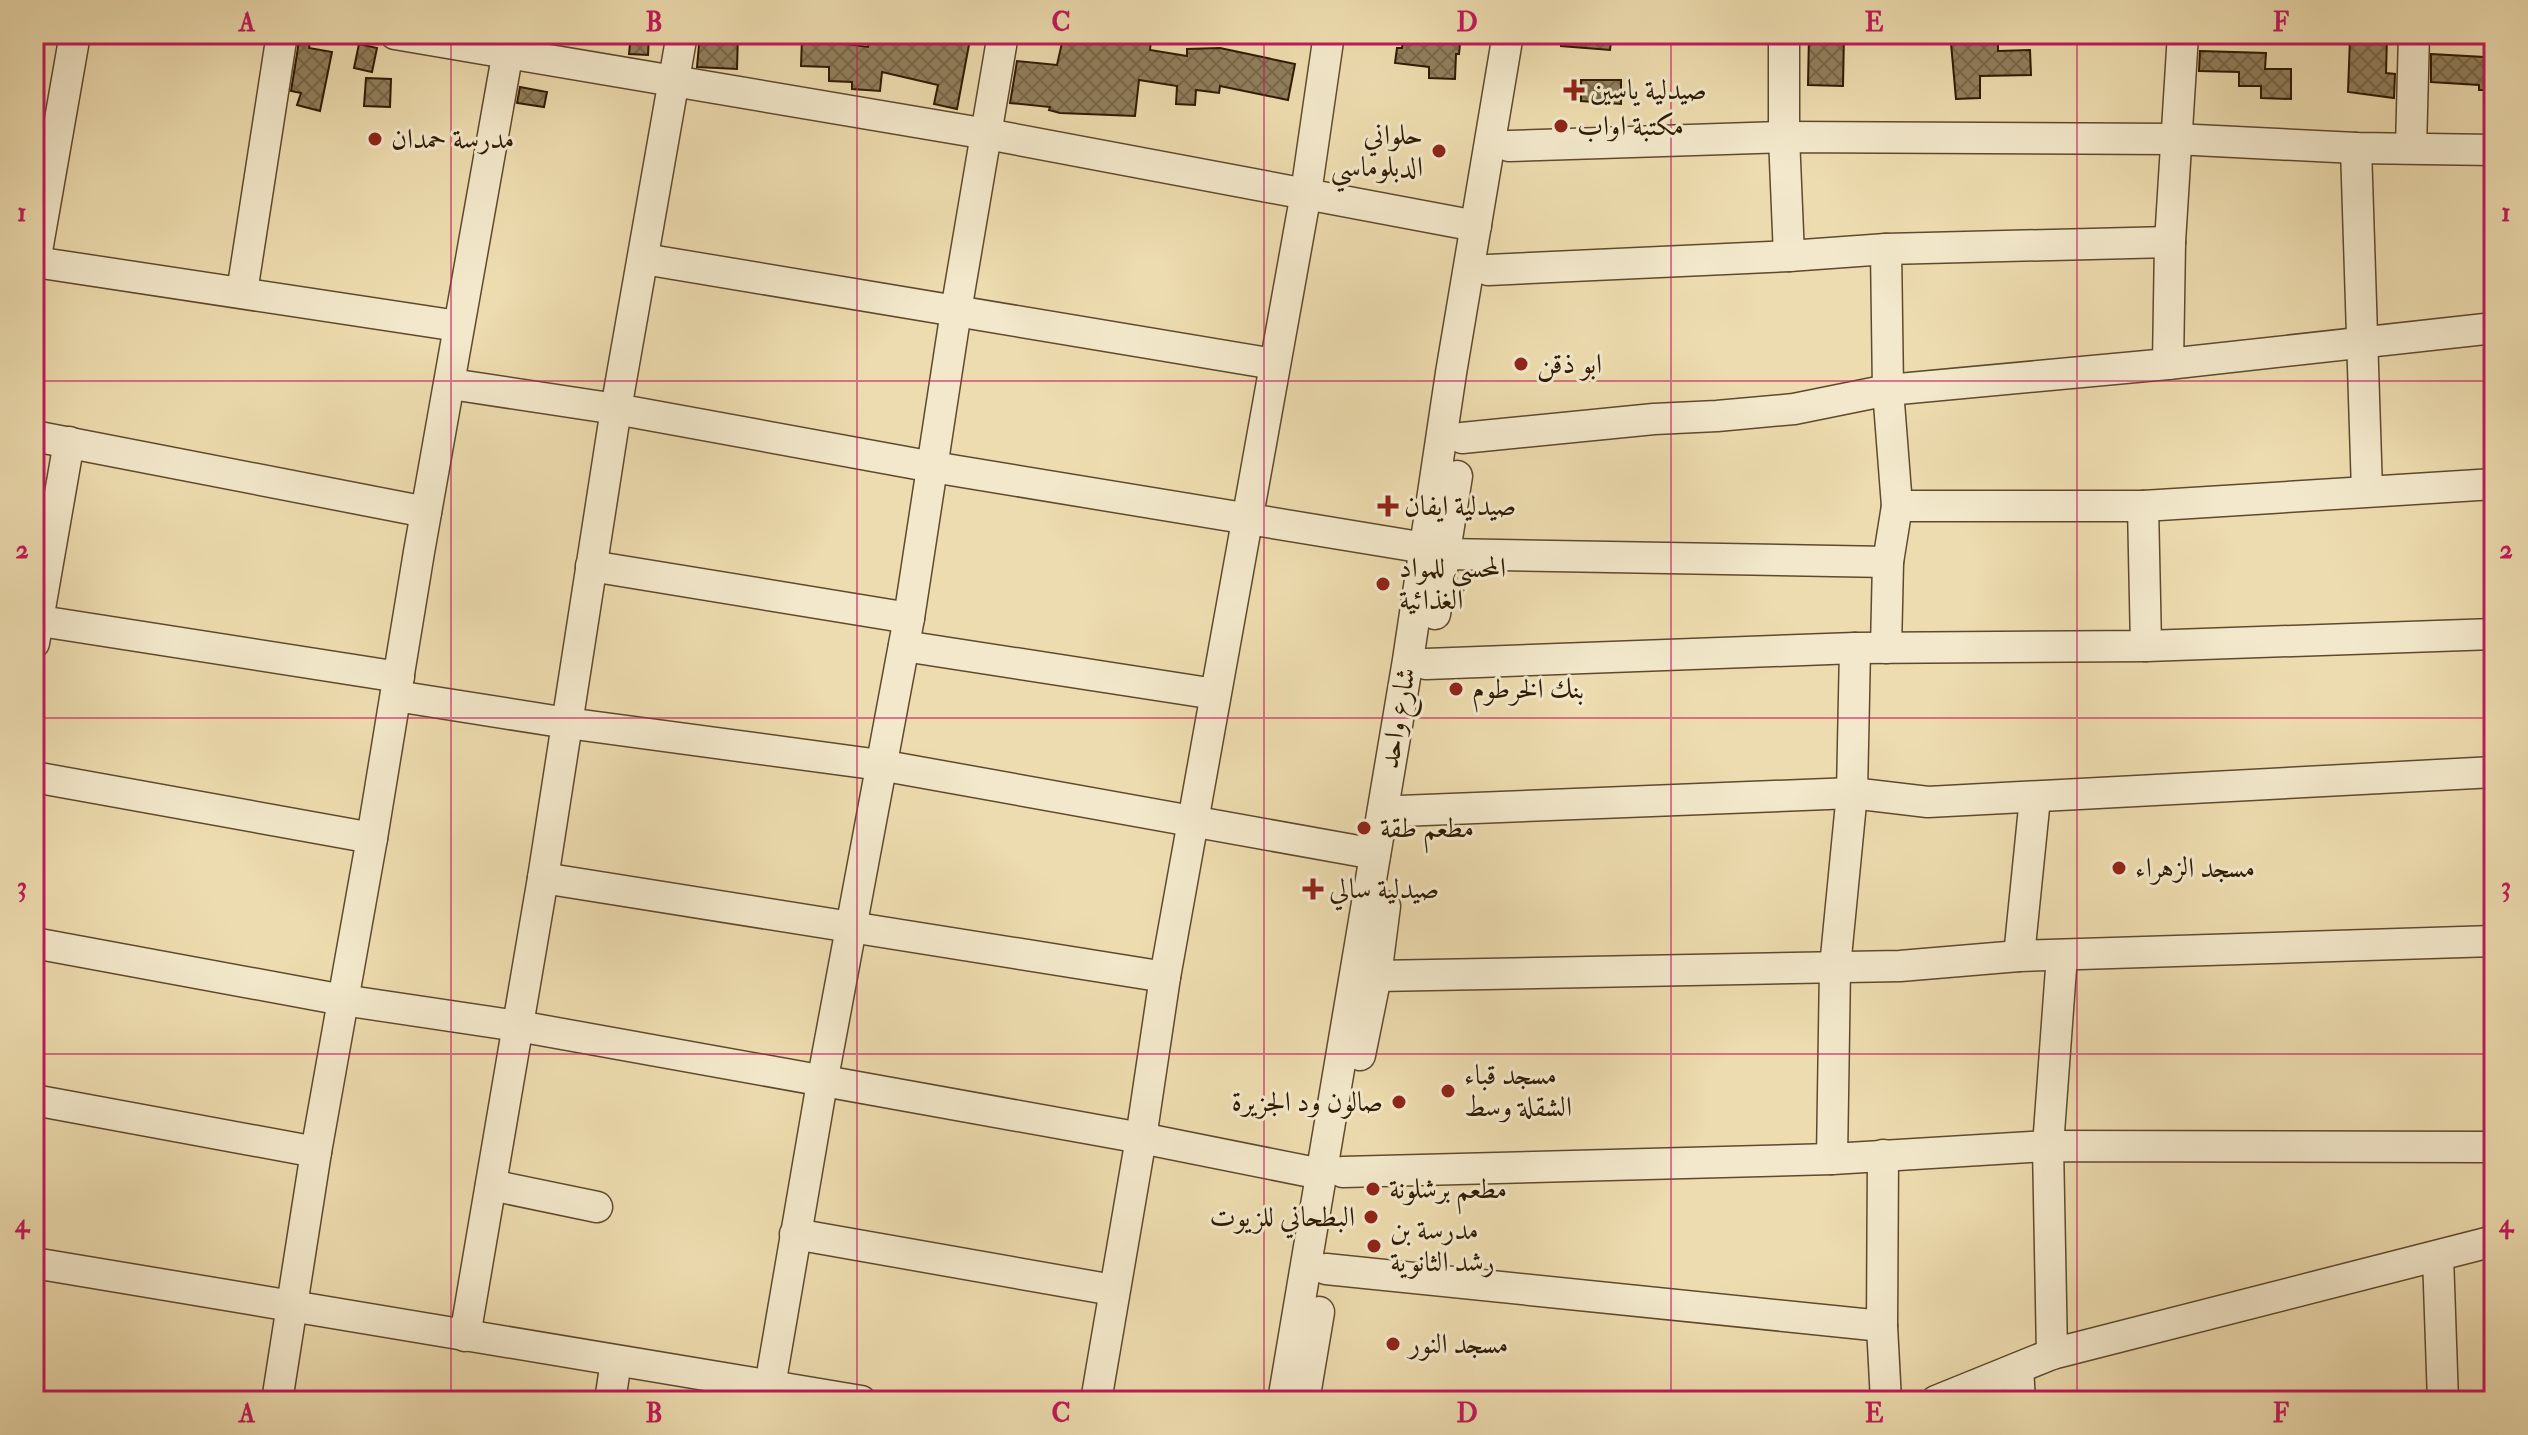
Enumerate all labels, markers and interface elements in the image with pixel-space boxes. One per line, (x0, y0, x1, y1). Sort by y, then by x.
text: A (238, 7, 256, 39)
text: B (645, 7, 663, 39)
text: C (1051, 7, 1071, 39)
text: D (1456, 7, 1478, 39)
text: E (1865, 7, 1884, 39)
text: F (2273, 7, 2290, 39)
place label: صيدلية ياسين (1590, 73, 1707, 108)
marker: صيدلية ياسين (1565, 81, 1583, 99)
place label: مكتبة اواب (1577, 109, 1684, 144)
marker: مكتبة اواب (1552, 117, 1570, 135)
place label: حلواني الدبلوماسي (1331, 118, 1423, 193)
place label: مدرسة حمدان (391, 122, 514, 157)
marker: مدرسة حمدان (366, 130, 384, 148)
marker: حلواني الدبلوماسي (1430, 142, 1448, 160)
text: 1 (17, 197, 27, 229)
text: 1 (2501, 197, 2511, 229)
place label: ابو ذقن (1537, 347, 1602, 382)
marker: ابو ذقن (1512, 355, 1530, 373)
place label: صيدلية ايفان (1404, 489, 1516, 524)
marker: صيدلية ايفان (1379, 497, 1397, 515)
text: 2 (15, 534, 29, 566)
text: 2 (2499, 534, 2513, 566)
place label: المحسي للمواد الغذائية (1399, 551, 1506, 618)
marker: المحسي للمواد الغذائية (1374, 575, 1392, 593)
street label: شارع واحد (1372, 665, 1429, 772)
place label: بنك الخرطوم (1472, 672, 1584, 713)
marker: بنك الخرطوم (1447, 680, 1465, 698)
place label: مطعم طقة (1380, 811, 1474, 854)
marker: مطعم طقة (1355, 819, 1373, 837)
place label: مسجد الزهراء (2135, 851, 2255, 886)
marker: مسجد الزهراء (2110, 859, 2128, 877)
text: 3 (17, 871, 27, 903)
text: 3 (2501, 871, 2511, 903)
place label: صيدلية سالي (1329, 872, 1439, 911)
marker: صيدلية سالي (1304, 880, 1322, 898)
place label: مسجد قباء الشقلة وسط (1464, 1058, 1572, 1125)
marker: مسجد قباء الشقلة وسط (1439, 1082, 1457, 1100)
place label: صالون ود الجزيرة (1232, 1085, 1383, 1120)
marker: صالون ود الجزيرة (1390, 1093, 1408, 1111)
place label: مطعم برشلونة (1389, 1172, 1507, 1215)
marker: مطعم برشلونة (1364, 1180, 1382, 1198)
place label: البطحاني للزيوت (1209, 1200, 1355, 1239)
text: 4 (14, 1208, 31, 1240)
marker: البطحاني للزيوت (1362, 1208, 1380, 1226)
text: 4 (2498, 1208, 2515, 1240)
place label: مدرسة بن رشد الثانوية (1390, 1213, 1495, 1280)
marker: مدرسة بن رشد الثانوية (1365, 1237, 1383, 1255)
place label: مسجد النور (1406, 1327, 1508, 1362)
marker: مسجد النور (1384, 1335, 1402, 1353)
text: A (238, 1398, 256, 1430)
text: B (645, 1398, 663, 1430)
text: C (1051, 1398, 1071, 1430)
text: D (1456, 1398, 1478, 1430)
text: E (1865, 1398, 1884, 1430)
text: F (2273, 1398, 2290, 1430)

